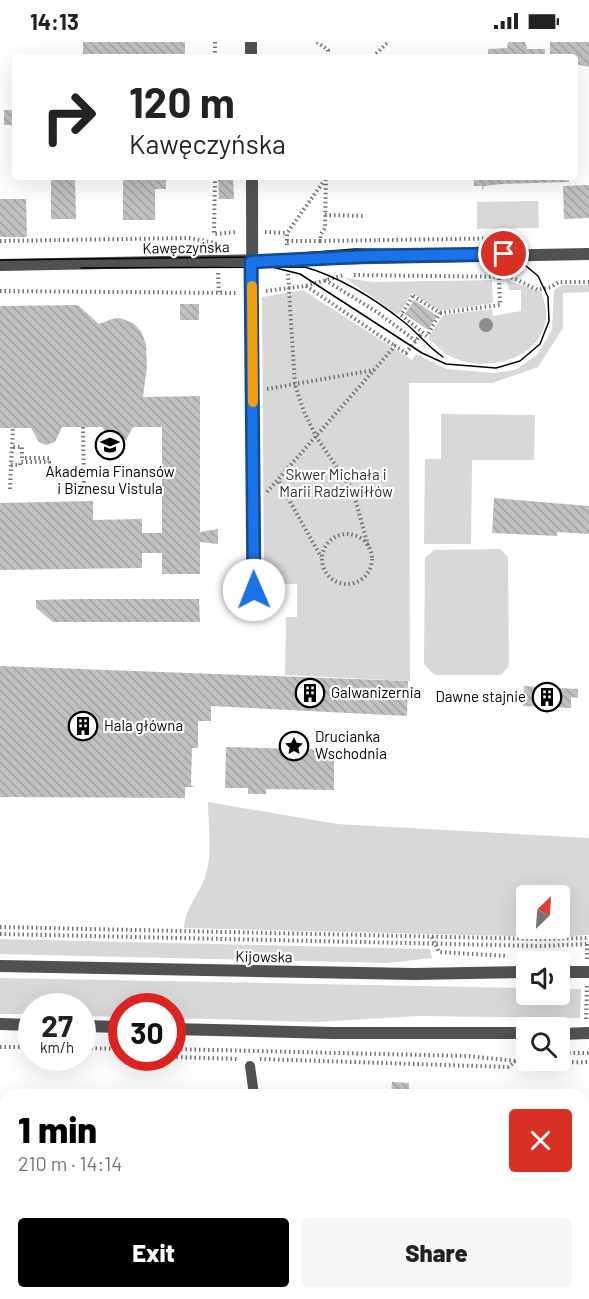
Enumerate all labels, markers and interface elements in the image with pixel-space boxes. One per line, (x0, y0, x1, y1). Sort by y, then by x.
text: 14:13 (30, 8, 79, 34)
text: 120 m (129, 76, 235, 126)
icon: right (30, 78, 108, 156)
text: Kawęczyńska (129, 127, 286, 159)
pin (478, 228, 529, 279)
street label: Kawęczyńska (142, 237, 230, 257)
icon: arrive (487, 237, 520, 270)
school or university icon: Akademia Finansów i Biznesu Vistula (94, 429, 126, 461)
place label: Akademia Finansów i Biznesu Vistula (45, 462, 175, 497)
park label: Skwer Michała i Marii Radziwiłłów (279, 465, 393, 500)
position arrow (222, 558, 286, 622)
building icon: Galwanizernia (294, 677, 326, 709)
building icon: Dawne stajnie (531, 681, 563, 713)
place label: Galwanizernia (331, 683, 421, 701)
place label: Dawne stajnie (436, 687, 526, 705)
building icon: Hala główna (67, 710, 99, 742)
place label: Hala główna (104, 716, 183, 734)
place label: Drucianka Wschodnia (315, 727, 387, 762)
place icon: Drucianka Wschodnia (278, 730, 310, 762)
north arrow (516, 885, 570, 939)
map controls (516, 885, 570, 1071)
street label: Kijowska (235, 947, 293, 965)
button: sound (516, 951, 570, 1005)
speed limit sign: 30 (108, 993, 186, 1071)
text: 27 (41, 1007, 73, 1043)
button: search (516, 1017, 570, 1071)
text: km/h (40, 1038, 74, 1056)
text: 1 min (18, 1107, 97, 1150)
button: close (509, 1109, 572, 1172)
text: 210 m · 14:14 (18, 1151, 122, 1175)
button: Exit (18, 1218, 289, 1287)
button: Share (301, 1218, 572, 1287)

